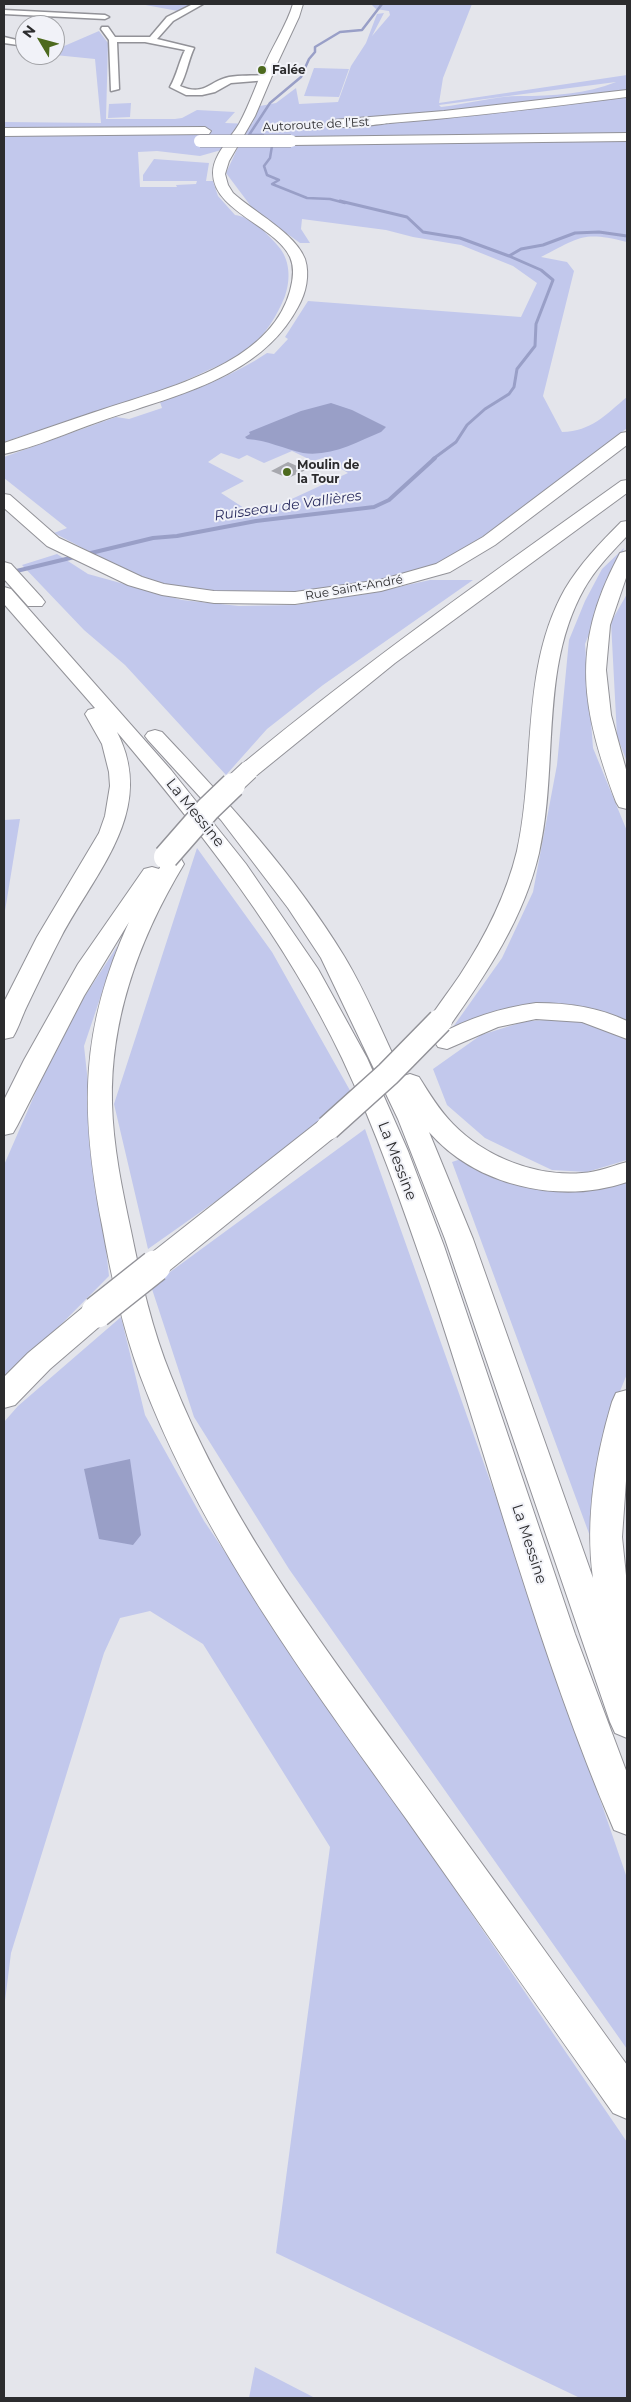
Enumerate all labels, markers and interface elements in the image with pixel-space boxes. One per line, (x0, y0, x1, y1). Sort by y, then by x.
north arrow (15, 15, 65, 65)
text: N (18, 22, 39, 42)
place label: Falée (272, 63, 306, 77)
marker: Falée (256, 64, 268, 76)
street label: Autoroute de l’Est (262, 115, 370, 135)
place label: Moulin de la Tour (297, 458, 359, 486)
marker: Moulin de la Tour (281, 466, 293, 478)
water label: Ruisseau de Vallières (213, 487, 363, 525)
street label: Rue Saint-André (304, 572, 404, 604)
street label: La Messine (162, 775, 228, 851)
street label: La Messine (374, 1119, 420, 1203)
street label: La Messine (508, 1502, 550, 1586)

